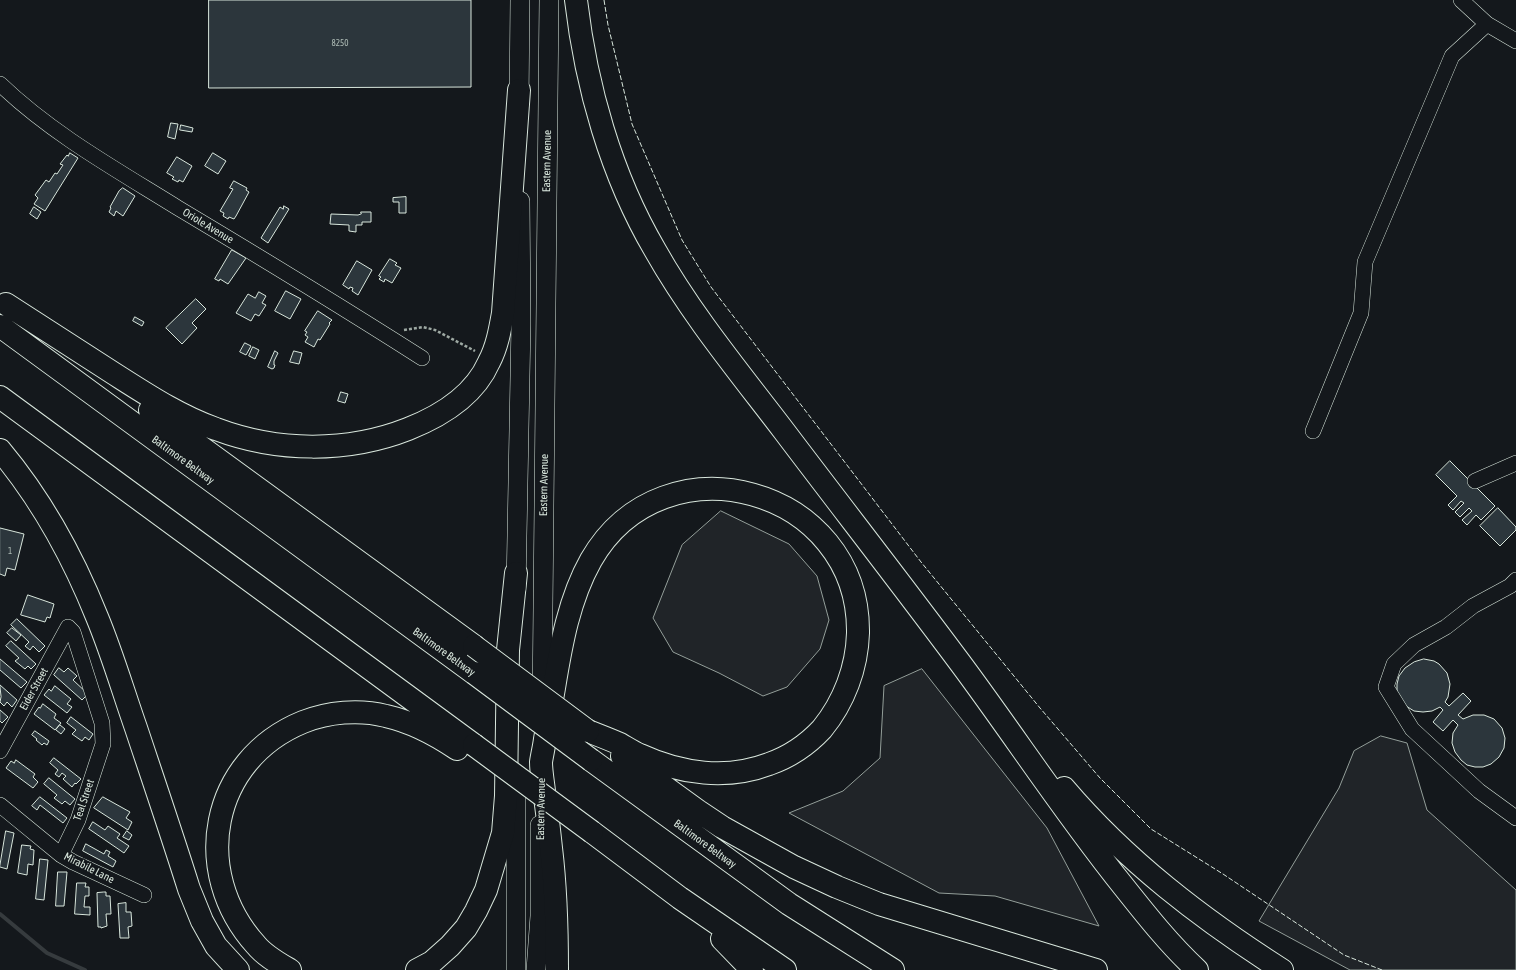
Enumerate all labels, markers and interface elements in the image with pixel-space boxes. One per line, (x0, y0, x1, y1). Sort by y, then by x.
house number: 8250 (332, 38, 348, 48)
street label: Eastern Avenue (540, 130, 554, 192)
street label: Oriole Avenue (180, 206, 236, 246)
street label: Baltimore Beltway (149, 433, 217, 487)
street label: Eastern Avenue (537, 454, 551, 516)
house number: 1 (8, 546, 12, 556)
street label: Baltimore Beltway (410, 625, 478, 679)
street label: Eider Street (17, 666, 51, 712)
street label: Teal Street (71, 778, 97, 822)
street label: Eastern Avenue (534, 778, 548, 840)
street label: Baltimore Beltway (671, 817, 739, 871)
street label: Mirabile Lane (62, 850, 116, 886)

